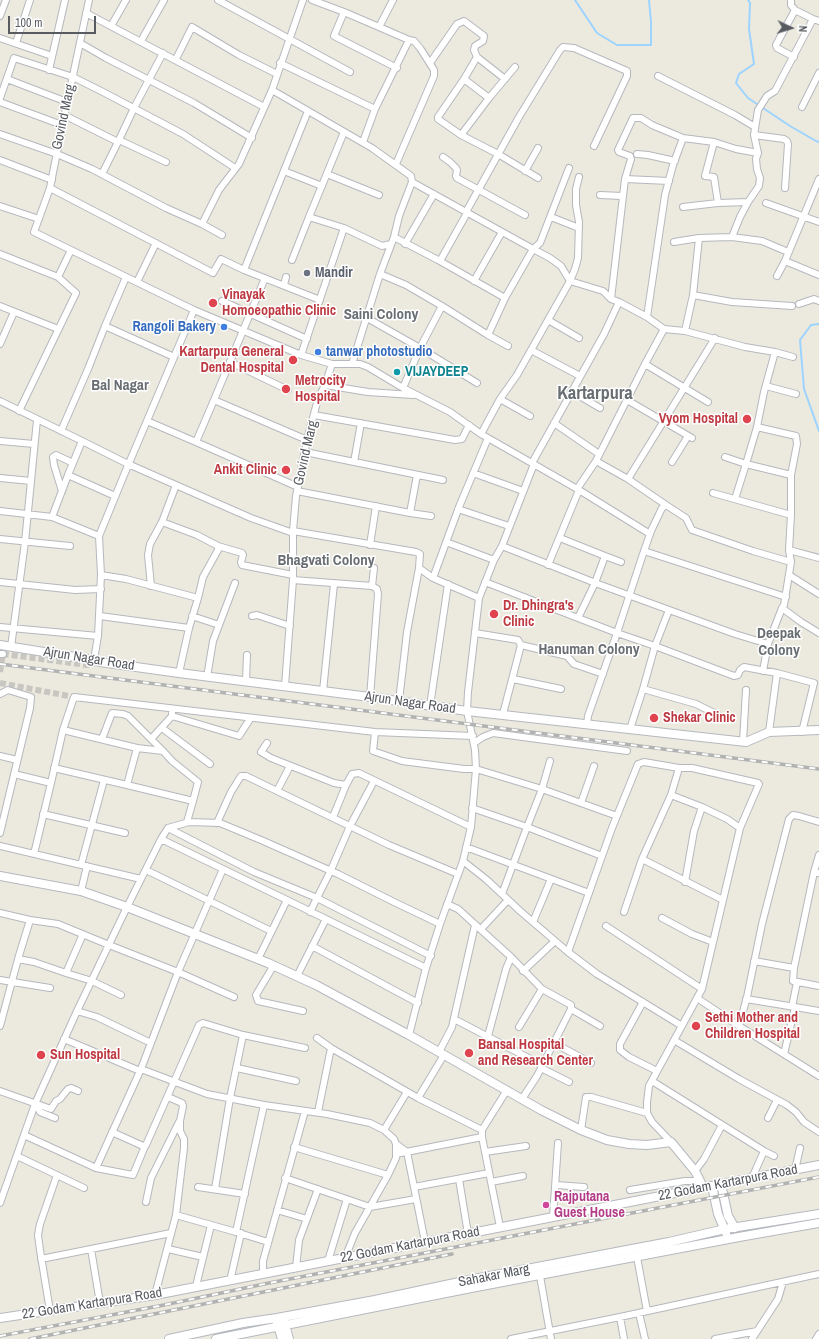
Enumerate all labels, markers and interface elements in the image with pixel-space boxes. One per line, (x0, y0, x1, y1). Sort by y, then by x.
scale bar (10, 8, 98, 34)
north arrow (771, 8, 811, 48)
text: 100 m (15, 15, 42, 31)
text: N (796, 25, 810, 33)
street label: Govind Marg (49, 83, 79, 151)
place label: Mandir (315, 265, 353, 281)
marker: Mandir (302, 268, 312, 278)
place label: Vinayak Homoeopathic Clinic (222, 287, 336, 320)
marker: Vinayak Homoeopathic Clinic (207, 297, 219, 309)
district label: Saini Colony (344, 306, 418, 324)
place label: Rangoli Bakery (132, 319, 216, 335)
marker: Rangoli Bakery (219, 322, 229, 332)
place label: Kartarpura General Dental Hospital (179, 344, 284, 376)
place label: tanwar photostudio (326, 344, 433, 360)
marker: tanwar photostudio (313, 347, 323, 357)
marker: Kartarpura General Dental Hospital (287, 354, 299, 366)
place label: VIJAYDEEP (405, 364, 468, 380)
marker: VIJAYDEEP (392, 367, 402, 377)
place label: Metrocity Hospital (295, 373, 346, 406)
district label: Bal Nagar (91, 377, 149, 395)
marker: Metrocity Hospital (280, 383, 292, 395)
district label: Kartarpura (557, 383, 633, 405)
place label: Vyom Hospital (659, 411, 738, 427)
marker: Vyom Hospital (741, 413, 753, 425)
street label: Govind Marg (290, 419, 322, 487)
place label: Ankit Clinic (214, 462, 277, 478)
marker: Ankit Clinic (280, 464, 292, 476)
district label: Bhagvati Colony (277, 552, 375, 570)
place label: Dr. Dhingra's Clinic (503, 598, 574, 630)
marker: Dr. Dhingra's Clinic (488, 608, 500, 620)
district label: Deepak Colony (757, 625, 801, 660)
district label: Hanuman Colony (538, 641, 640, 659)
street label: Ajrun Nagar Road (42, 644, 136, 674)
street label: Ajrun Nagar Road (363, 688, 457, 718)
place label: Shekar Clinic (663, 710, 736, 726)
marker: Shekar Clinic (648, 712, 660, 724)
place label: Sethi Mother and Children Hospital (705, 1010, 800, 1042)
marker: Sethi Mother and Children Hospital (690, 1020, 702, 1032)
place label: Bansal Hospital and Research Center (478, 1037, 593, 1070)
place label: Sun Hospital (50, 1047, 120, 1063)
marker: Bansal Hospital and Research Center (463, 1047, 475, 1059)
marker: Sun Hospital (35, 1049, 47, 1061)
street label: 22 Godam Kartarpura Road (657, 1161, 799, 1205)
place label: Rajputana Guest House (554, 1189, 625, 1222)
marker: Rajputana Guest House (541, 1200, 551, 1210)
street label: 22 Godam Kartarpura Road (339, 1223, 481, 1267)
street label: Sahakar Marg (457, 1261, 531, 1291)
street label: 22 Godam Kartarpura Road (21, 1285, 163, 1323)

